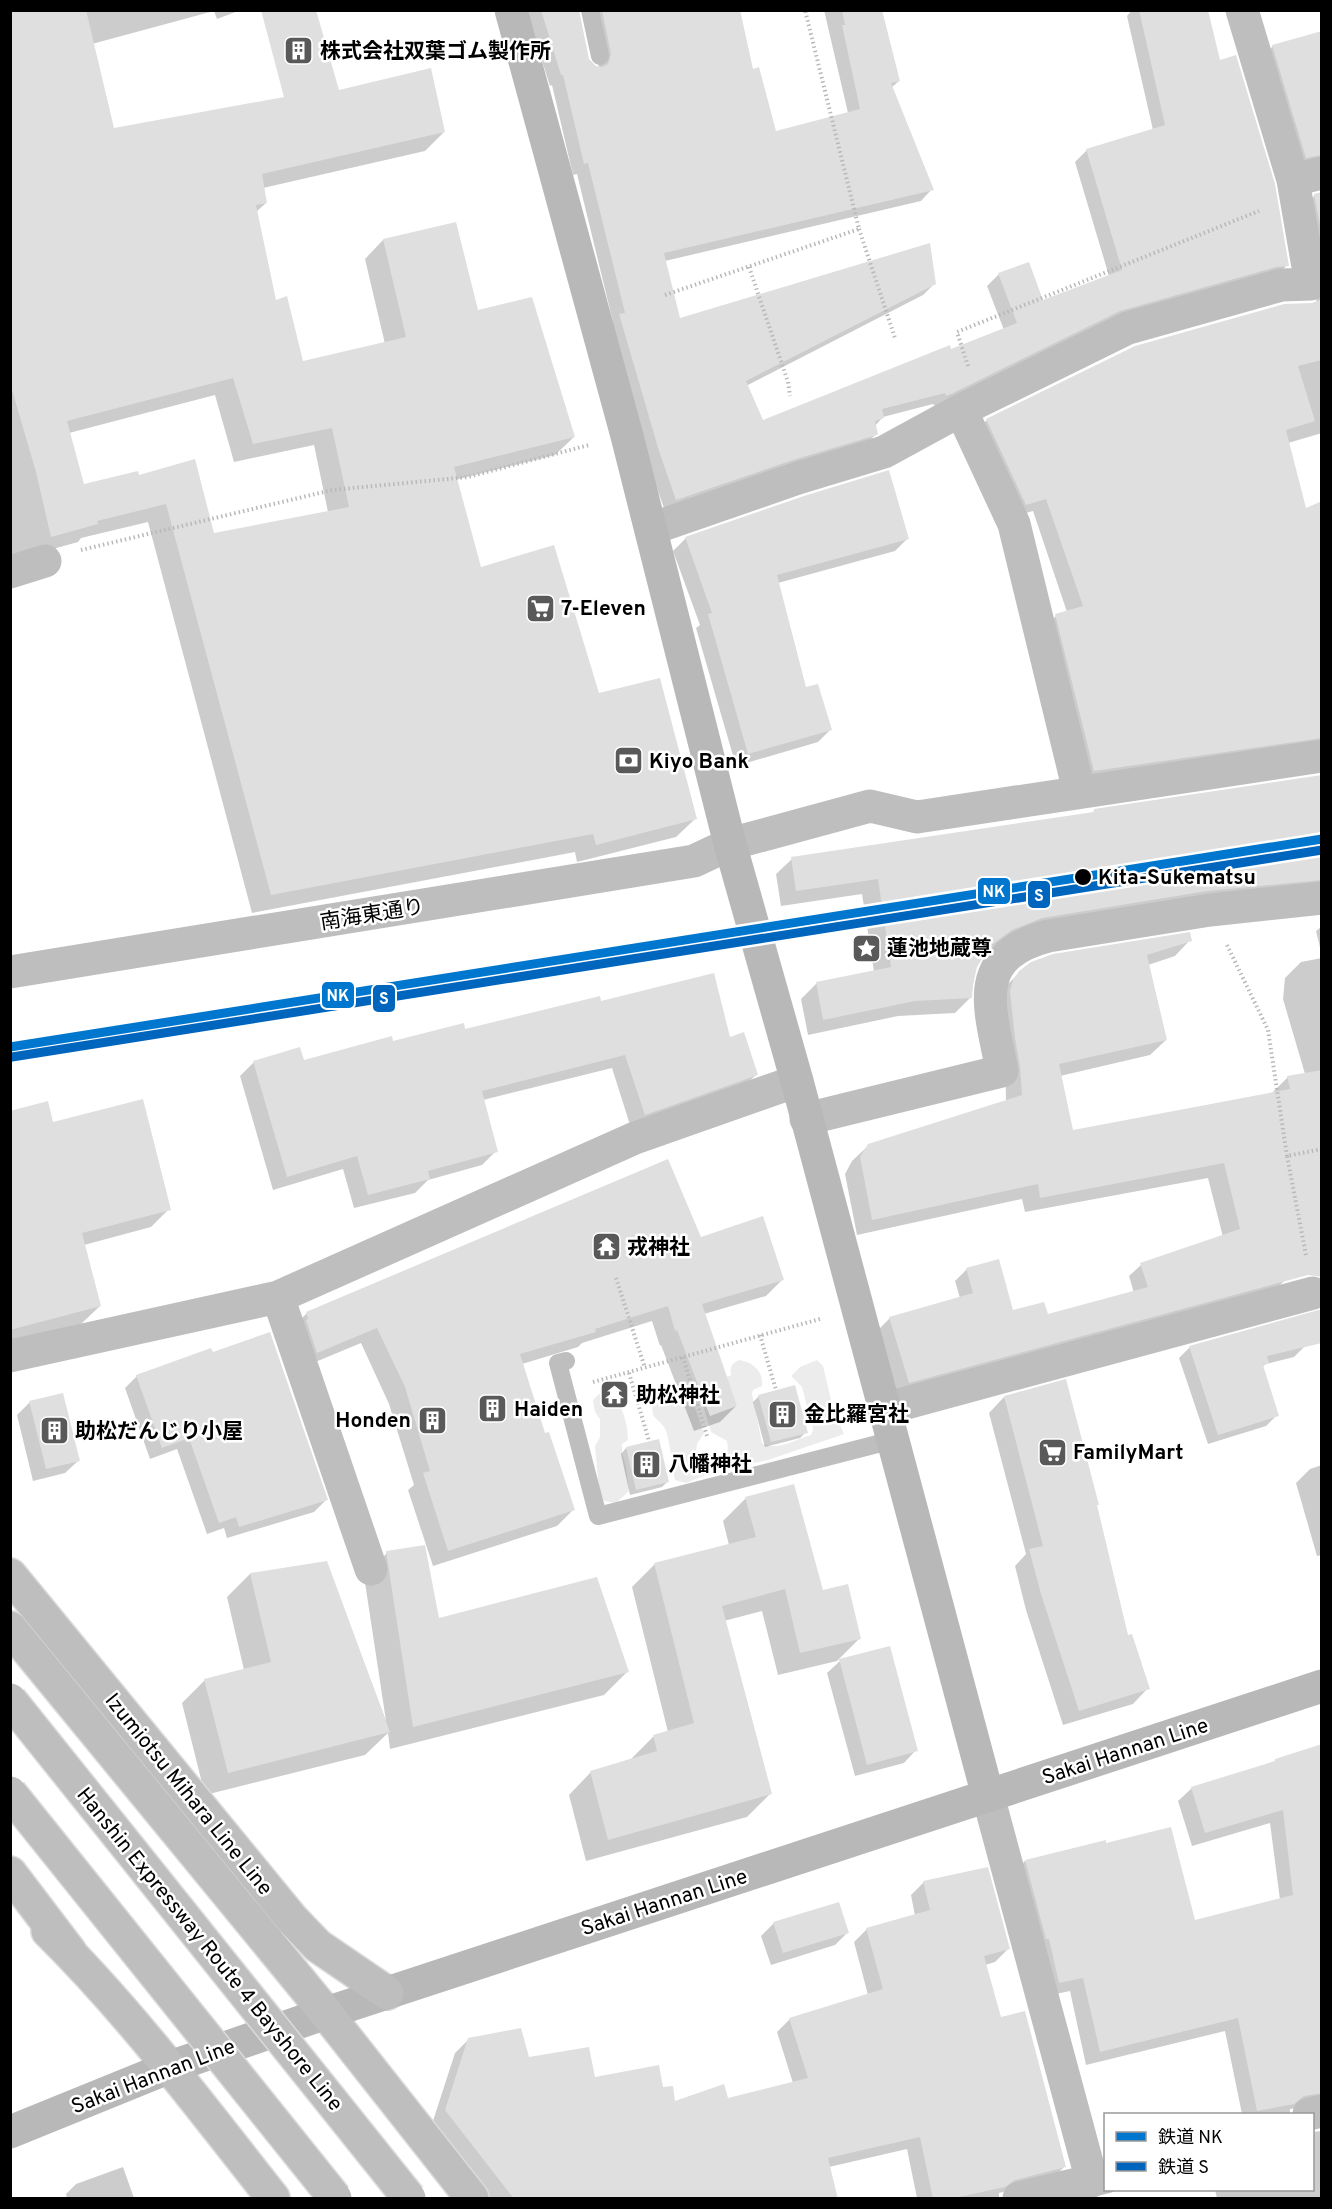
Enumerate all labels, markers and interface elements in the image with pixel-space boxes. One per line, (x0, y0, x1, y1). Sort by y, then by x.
building icon: 株式会社双葉ゴム製作所 (283, 35, 315, 67)
place label: 株式会社双葉ゴム製作所 (320, 39, 551, 66)
supermarket icon: 7-Eleven (524, 592, 556, 624)
place label: 7-Eleven (561, 596, 646, 623)
bank icon: Kiyo Bank (612, 745, 644, 777)
place label: Kiyo Bank (649, 749, 750, 776)
place label: Kita-Sukematsu (1098, 865, 1256, 892)
marker: Kita-Sukematsu (1073, 867, 1093, 887)
line badge: NK (977, 877, 1011, 905)
line badge: S (1027, 880, 1051, 909)
text: NK (983, 883, 1005, 903)
text: S (1034, 887, 1044, 907)
street label: 南海東通り (318, 894, 426, 937)
place icon: 蓮池地蔵尊 (850, 932, 882, 964)
place label: 蓮池地蔵尊 (887, 936, 992, 963)
line badge: NK (321, 981, 355, 1009)
line badge: S (372, 984, 396, 1013)
text: NK (327, 987, 349, 1007)
text: S (379, 990, 389, 1010)
temple icon: 戎神社 (590, 1231, 622, 1263)
place label: 戎神社 (627, 1235, 690, 1262)
temple icon: 助松神社 (599, 1379, 631, 1411)
place label: 助松神社 (636, 1383, 720, 1410)
building icon: Haiden (477, 1393, 509, 1425)
place label: Haiden (514, 1397, 583, 1424)
building icon: 金比羅宮社 (767, 1398, 799, 1430)
place label: 金比羅宮社 (804, 1402, 909, 1429)
building icon: Honden (416, 1404, 448, 1436)
place label: Honden (335, 1408, 411, 1435)
building icon: 助松だんじり小屋 (38, 1415, 70, 1447)
place label: 助松だんじり小屋 (75, 1419, 243, 1446)
supermarket icon: FamilyMart (1036, 1436, 1068, 1468)
place label: FamilyMart (1073, 1440, 1183, 1467)
building icon: 八幡神社 (631, 1448, 663, 1480)
place label: 八幡神社 (668, 1452, 752, 1479)
street label: Izumiotsu Mihara Line Line (98, 1688, 278, 1902)
street label: Sakai Hannan Line (1039, 1713, 1212, 1792)
street label: Hanshin Expressway Route 4 Bayshore Line (70, 1783, 348, 2117)
street label: Sakai Hannan Line (578, 1864, 751, 1943)
street label: Sakai Hannan Line (68, 2034, 239, 2121)
legend (1104, 2113, 1314, 2191)
text: 鉄道 NK (1158, 2127, 1223, 2150)
text: 鉄道 S (1158, 2157, 1209, 2180)

